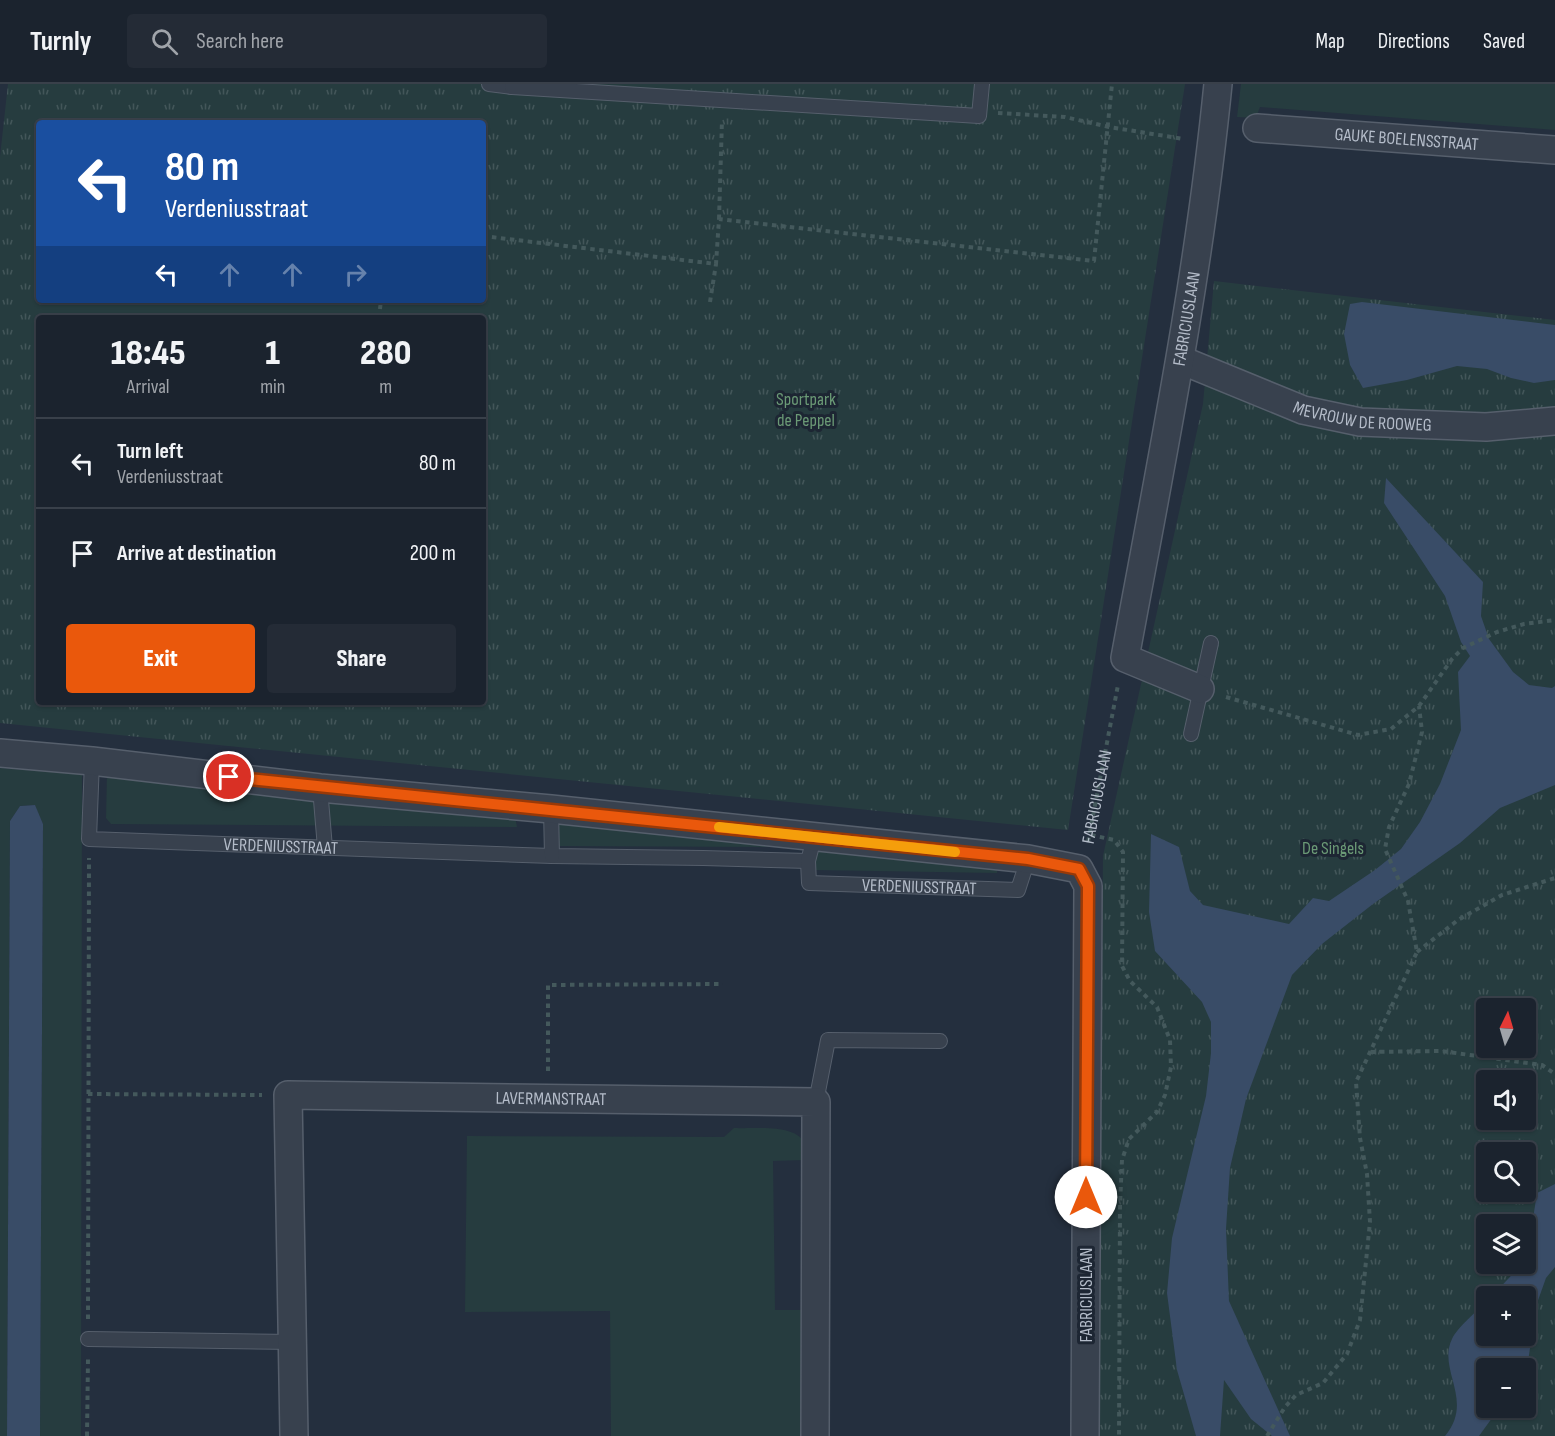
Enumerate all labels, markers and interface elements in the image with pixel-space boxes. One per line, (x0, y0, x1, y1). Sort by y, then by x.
search box (127, 14, 547, 68)
text: Turnly (30, 25, 91, 58)
icon: search (148, 25, 181, 58)
text: Search here (196, 28, 284, 55)
text: Map (1315, 29, 1345, 54)
text: Directions (1378, 29, 1450, 54)
text: Saved (1483, 29, 1525, 54)
street label: GAUKE BOELENSSTRAAT (1334, 124, 1479, 155)
text: 80 m (165, 142, 239, 193)
icon: left (66, 144, 144, 222)
text: Verdeniusstraat (165, 193, 308, 225)
icon: left (150, 258, 183, 291)
icon: ahead (213, 258, 246, 291)
icon: ahead (276, 258, 309, 291)
icon: right (339, 258, 372, 291)
street label: FABRICIUSLAAN (1169, 270, 1205, 367)
text: 18:45 (111, 332, 186, 375)
text: 1 (265, 332, 280, 375)
text: 280 (360, 332, 411, 375)
text: Arrival (127, 375, 170, 399)
text: min (260, 375, 285, 399)
text: m (379, 375, 392, 399)
park label: Sportpark de Peppel (776, 389, 836, 431)
street label: MEVROUW DE ROOWEG (1290, 397, 1432, 436)
text: Turn left (117, 438, 183, 465)
icon: left (66, 447, 99, 480)
text: 80 m (419, 450, 456, 477)
text: Verdeniusstraat (117, 465, 223, 489)
icon: arrive (66, 537, 99, 570)
text: Arrive at destination (117, 540, 276, 567)
text: 200 m (410, 540, 456, 567)
button: Exit (66, 624, 255, 693)
button: Share (267, 624, 456, 693)
street label: FABRICIUSLAAN (1078, 748, 1116, 846)
pin (203, 751, 254, 802)
icon: arrive (212, 760, 245, 793)
street label: VERDENIUSSTRAAT (223, 834, 338, 859)
park label: De Singels (1302, 838, 1364, 859)
street label: VERDENIUSSTRAAT (861, 875, 977, 900)
north arrow (1476, 998, 1536, 1058)
map controls (1476, 998, 1536, 1418)
button: sound (1476, 1070, 1536, 1130)
street label: LAVERMANSTRAAT (495, 1088, 606, 1110)
button: search (1476, 1142, 1536, 1202)
position arrow (1054, 1165, 1118, 1229)
button: layers (1476, 1214, 1536, 1274)
street label: FABRICIUSLAAN (1076, 1247, 1097, 1343)
button: + (1476, 1286, 1536, 1346)
button: − (1476, 1358, 1536, 1418)

